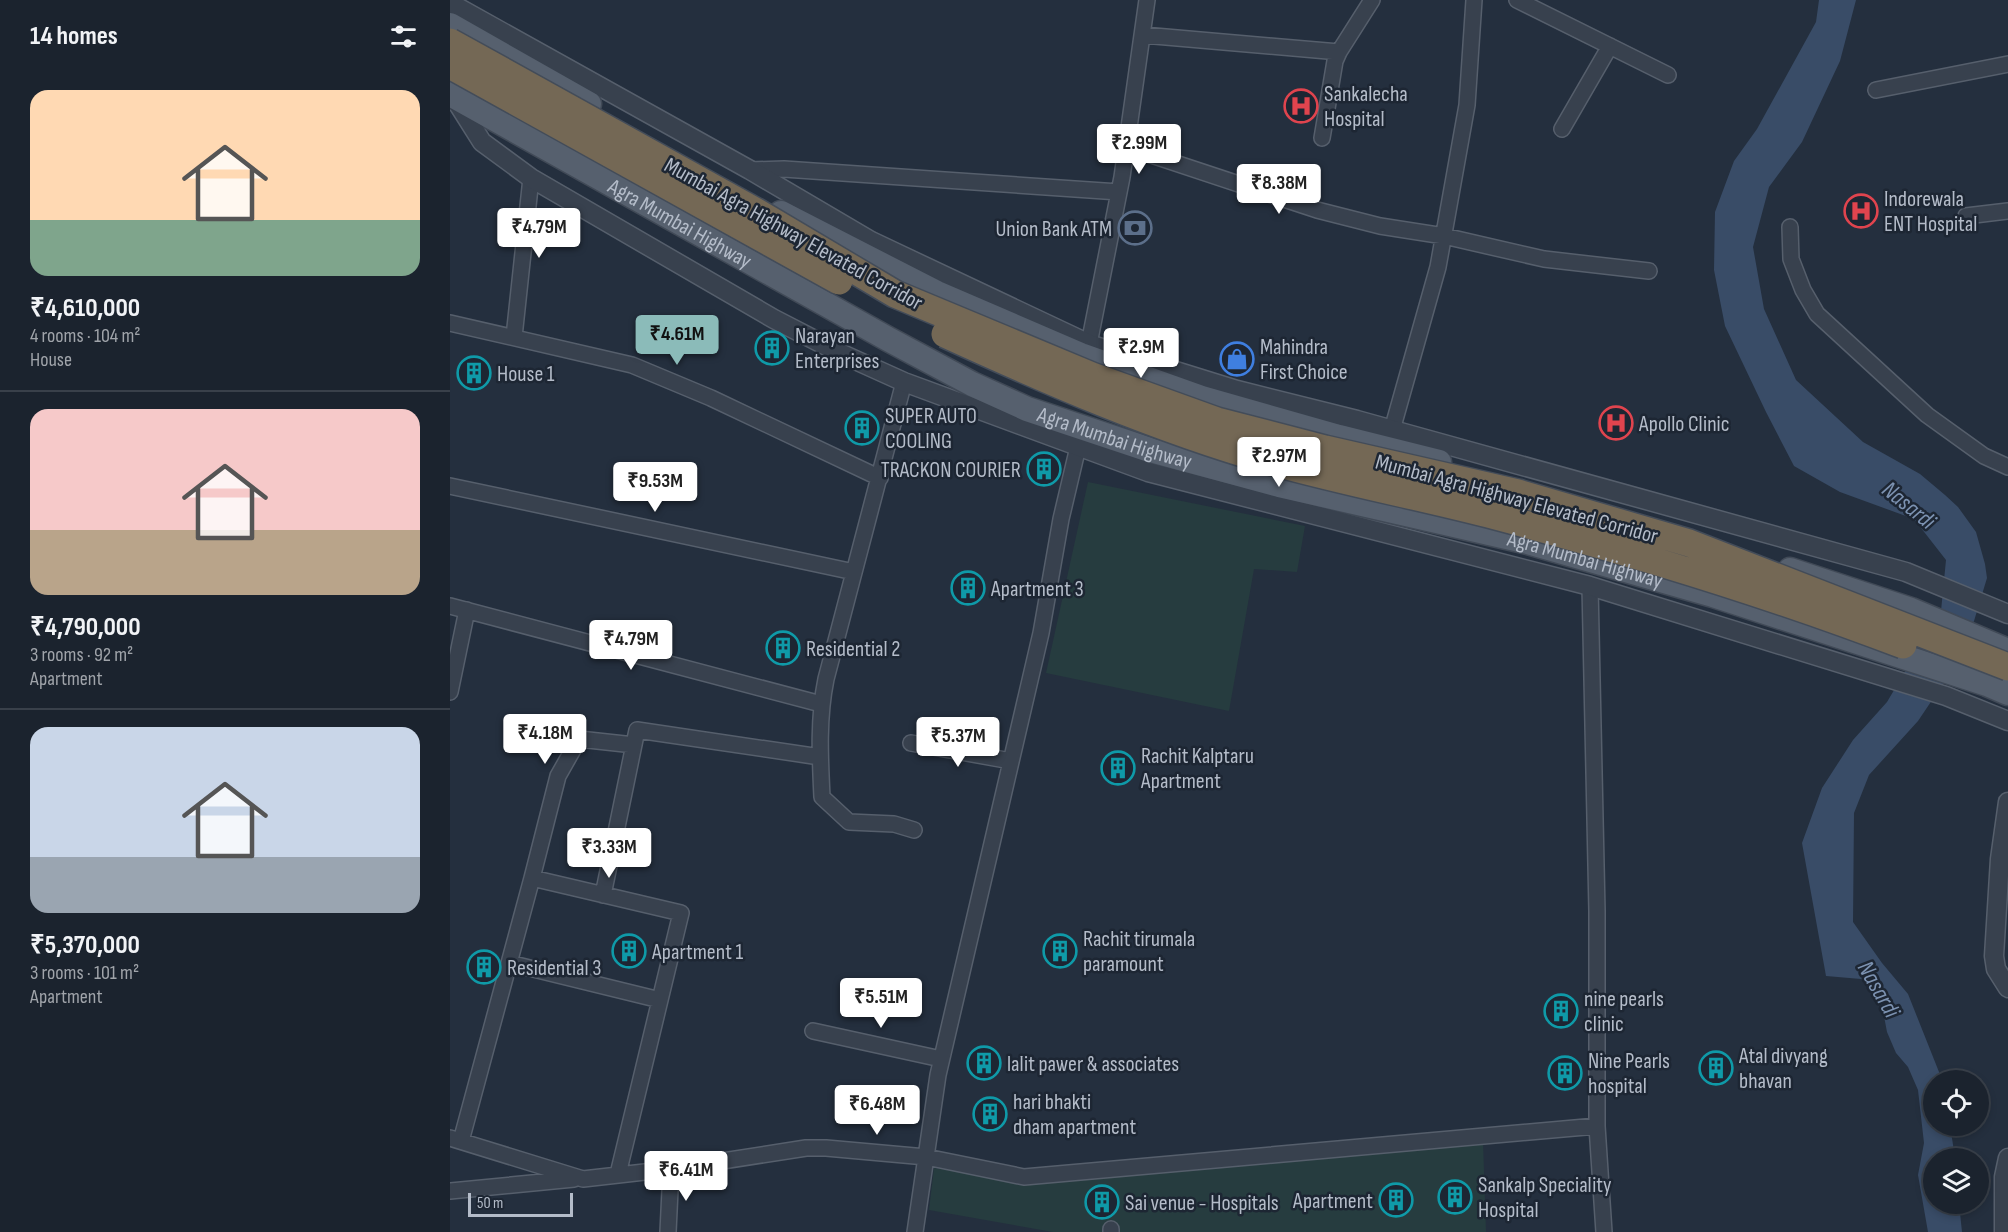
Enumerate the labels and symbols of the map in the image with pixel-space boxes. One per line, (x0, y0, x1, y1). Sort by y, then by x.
place label: Sankalecha Hospital (1324, 81, 1408, 133)
hospital icon: Sankalecha Hospital (1283, 88, 1319, 124)
pin: ₹2.99M (1090, 124, 1188, 175)
street label: Mumbai Agra Highway Elevated Corridor (659, 152, 927, 317)
pin: ₹8.38M (1230, 164, 1328, 215)
street label: Agra Mumbai Highway (602, 173, 757, 275)
place label: Indorewala ENT Hospital (1884, 186, 1977, 238)
hospital icon: Indorewala ENT Hospital (1843, 193, 1879, 229)
pin: ₹4.79M (490, 208, 588, 259)
bank icon: Union Bank ATM (1117, 210, 1153, 246)
place label: Union Bank ATM (995, 216, 1112, 243)
pin: ₹4.61M (628, 315, 726, 366)
place label: Narayan Enterprises (795, 323, 880, 375)
pin: ₹2.9M (1099, 328, 1183, 379)
building icon: Narayan Enterprises (754, 330, 790, 366)
place label: Mahindra First Choice (1260, 334, 1348, 386)
shop icon: Mahindra First Choice (1219, 341, 1255, 377)
building icon: House 1 (456, 355, 492, 391)
place label: House 1 (497, 361, 555, 388)
street label: Agra Mumbai Highway (1033, 401, 1195, 476)
place label: SUPER AUTO COOLING (885, 403, 977, 455)
hospital icon: Apollo Clinic (1598, 405, 1634, 441)
building icon: SUPER AUTO COOLING (844, 410, 880, 446)
place label: Apollo Clinic (1638, 411, 1730, 438)
pin: ₹2.97M (1230, 437, 1328, 488)
street label: Mumbai Agra Highway Elevated Corridor (1372, 449, 1661, 550)
building icon: TRACKON COURIER (1026, 451, 1062, 487)
place label: TRACKON COURIER (881, 457, 1021, 484)
pin: ₹9.53M (606, 462, 704, 513)
water label: Nasardi (1876, 475, 1942, 536)
street label: Agra Mumbai Highway (1504, 525, 1666, 595)
building icon: Apartment 3 (950, 570, 986, 606)
place label: Apartment 3 (990, 576, 1084, 603)
pin: ₹4.79M (582, 620, 680, 671)
building icon: Residential 2 (765, 630, 801, 666)
place label: Residential 2 (806, 636, 900, 663)
pin: ₹4.18M (496, 714, 594, 765)
pin: ₹5.37M (909, 717, 1007, 768)
place label: Rachit Kalptaru Apartment (1140, 743, 1254, 795)
building icon: Rachit Kalptaru Apartment (1100, 750, 1136, 786)
pin: ₹3.33M (560, 828, 658, 879)
place label: Rachit tirumala paramount (1083, 926, 1195, 978)
building icon: Apartment 1 (611, 933, 647, 969)
building icon: Rachit tirumala paramount (1042, 933, 1078, 969)
place label: Apartment 1 (651, 939, 743, 966)
building icon: Residential 3 (466, 949, 502, 985)
place label: Residential 3 (507, 955, 601, 982)
water label: Nasardi (1851, 956, 1907, 1023)
pin: ₹5.51M (832, 978, 930, 1029)
place label: nine pearls clinic (1584, 986, 1664, 1038)
building icon: nine pearls clinic (1543, 993, 1579, 1029)
place label: Atal divyang bhavan (1738, 1043, 1828, 1095)
building icon: lalit pawer & associates (966, 1045, 1002, 1081)
place label: Nine Pearls hospital (1588, 1048, 1670, 1100)
building icon: Atal divyang bhavan (1698, 1050, 1734, 1086)
place label: lalit pawer & associates (1007, 1051, 1179, 1078)
building icon: Nine Pearls hospital (1547, 1055, 1583, 1091)
pin: ₹6.48M (828, 1085, 926, 1136)
place label: hari bhakti dham apartment (1013, 1089, 1137, 1141)
building icon: hari bhakti dham apartment (972, 1096, 1008, 1132)
pin: ₹6.41M (637, 1151, 735, 1202)
place label: Sankalp Speciality Hospital (1478, 1172, 1612, 1224)
building icon: Sankalp Speciality Hospital (1437, 1179, 1473, 1215)
building icon: Apartment (1378, 1182, 1414, 1218)
building icon: Sai venue - Hospitals (1084, 1184, 1120, 1220)
place label: Apartment (1292, 1188, 1373, 1215)
scale bar (468, 1190, 573, 1218)
place label: Sai venue - Hospitals (1125, 1190, 1279, 1217)

